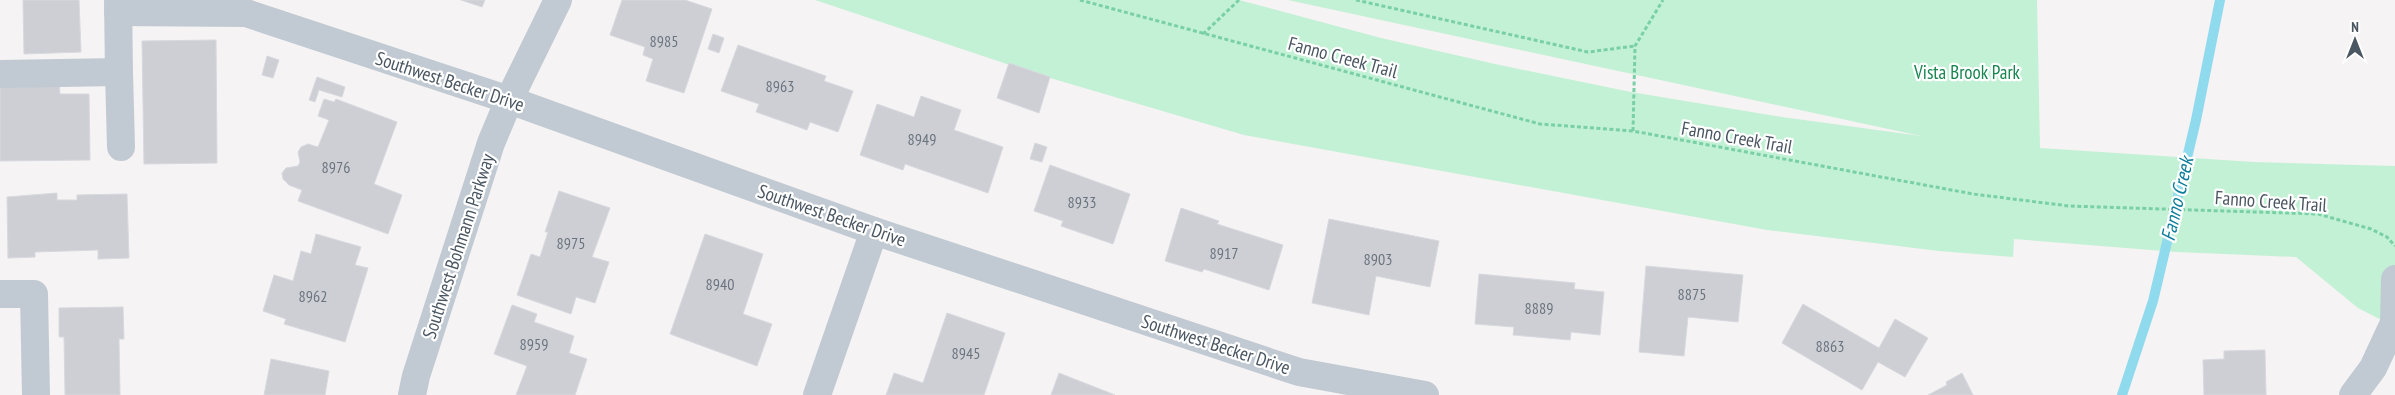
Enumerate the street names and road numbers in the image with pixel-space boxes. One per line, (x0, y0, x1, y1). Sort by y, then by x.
street label: Fanno Creek Trail (1286, 31, 1401, 83)
street label: Southwest Becker Drive (373, 46, 528, 116)
street label: Fanno Creek Trail (1680, 115, 1795, 159)
street label: Southwest Bohmann Parkway (417, 150, 500, 342)
street label: Southwest Becker Drive (755, 178, 909, 252)
street label: Fanno Creek Trail (2214, 185, 2328, 217)
street label: Southwest Becker Drive (1139, 309, 1294, 379)

